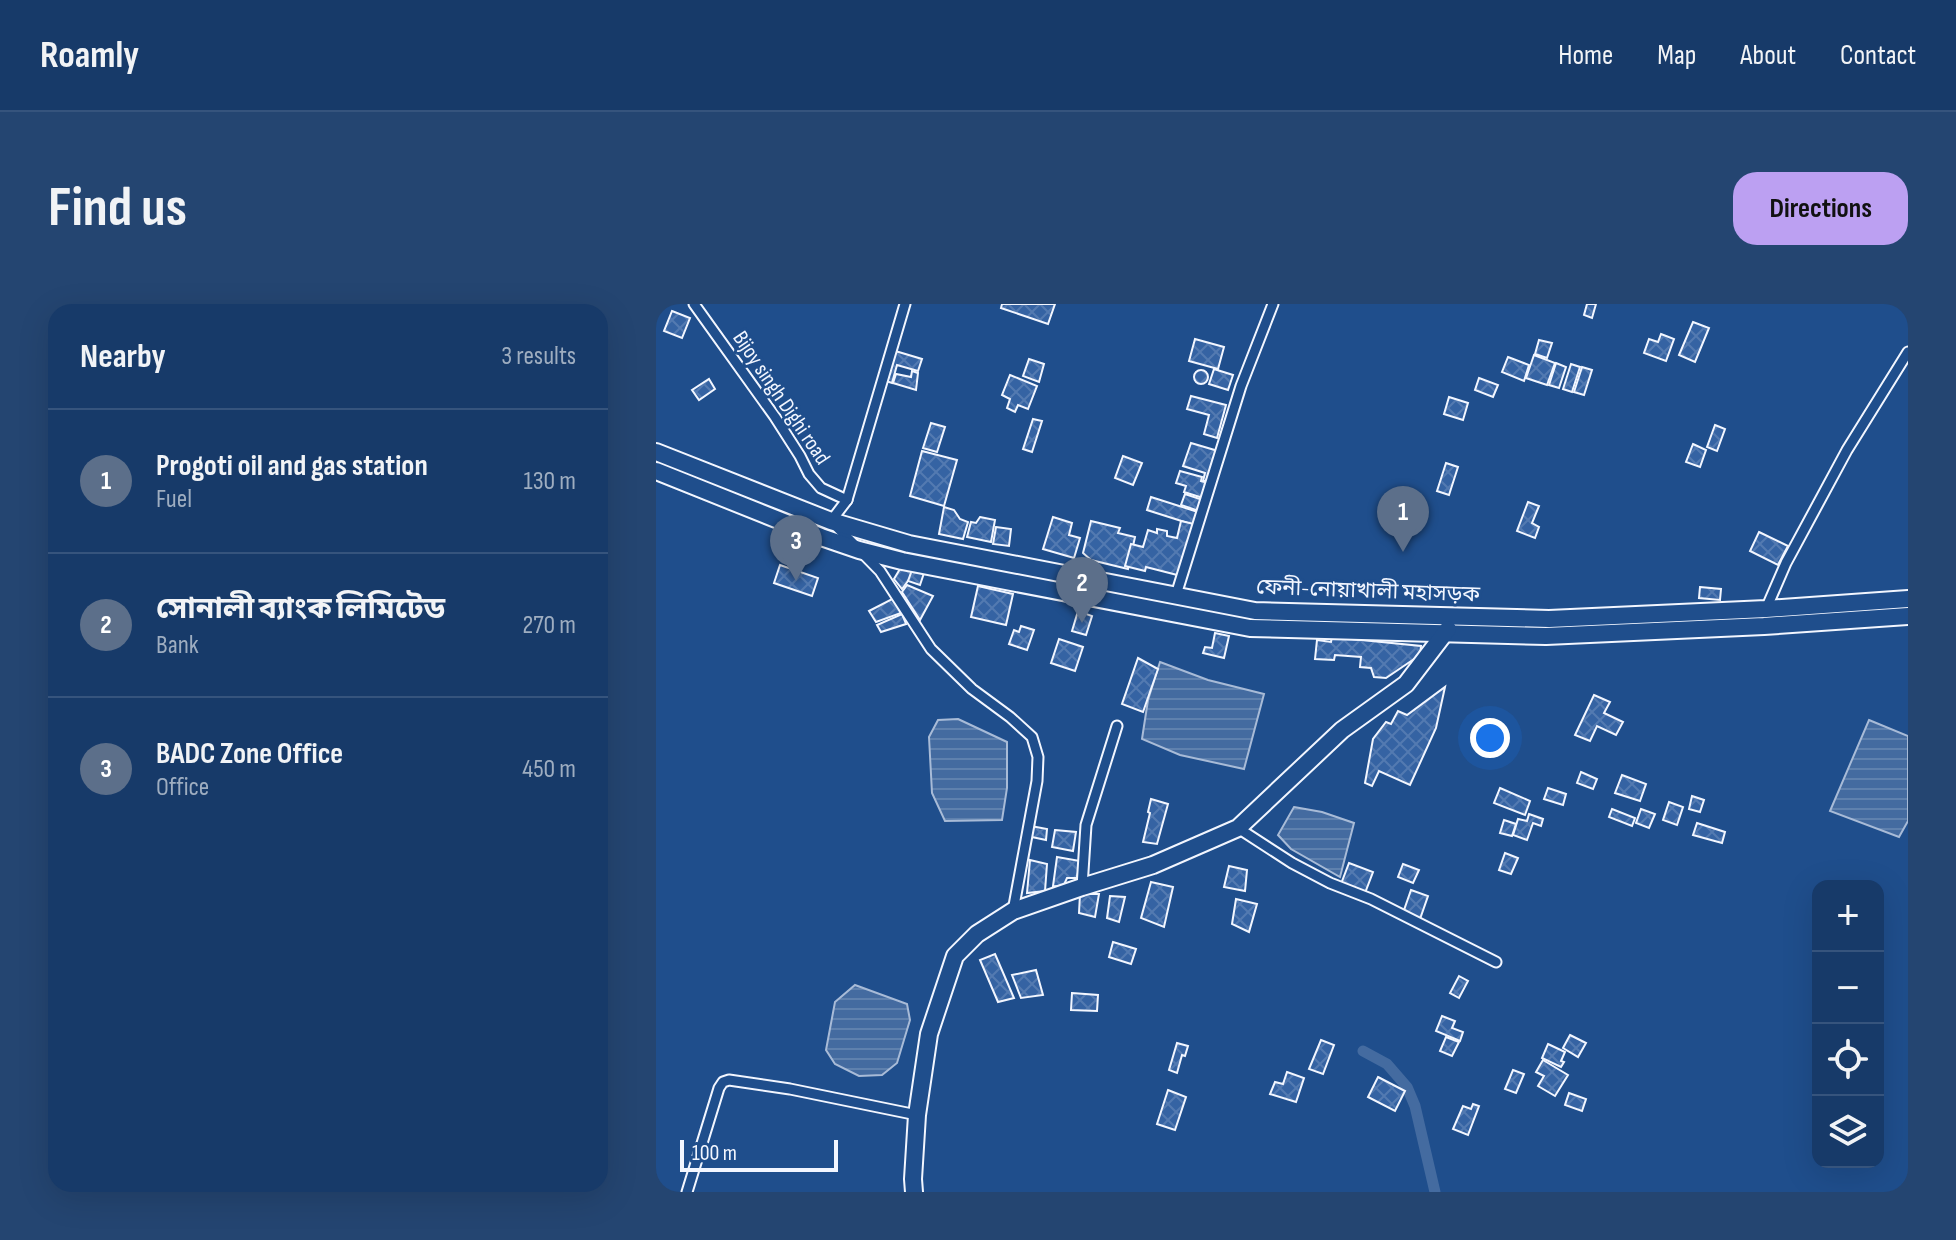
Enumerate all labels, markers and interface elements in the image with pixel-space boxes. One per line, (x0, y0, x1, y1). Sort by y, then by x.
text: Roamly (40, 33, 139, 78)
text: Home (1558, 39, 1613, 72)
text: Map (1657, 39, 1696, 72)
text: About (1740, 39, 1796, 72)
text: Contact (1840, 39, 1916, 72)
button: Directions (1733, 172, 1908, 245)
text: Find us (48, 175, 187, 242)
street label: Bijoy singh Dighi road (726, 326, 836, 470)
text: Nearby (80, 336, 166, 377)
text: 3 results (501, 341, 576, 372)
text: Progoti oil and gas station (156, 448, 428, 484)
text: 1 (101, 466, 111, 497)
text: 130 m (524, 466, 576, 497)
text: Fuel (156, 484, 192, 515)
pin: 1 (1377, 486, 1429, 552)
pin: 3 (770, 515, 822, 581)
pin: 2 (1056, 557, 1108, 623)
street label: ফেনী-নোয়াখালী মহাসড়ক (1256, 574, 1481, 608)
text: সোনালী ব্যাংক লিমিটেড (156, 591, 445, 627)
text: 2 (100, 610, 112, 641)
text: 270 m (523, 610, 576, 641)
text: Bank (156, 630, 199, 661)
your location (1470, 718, 1510, 758)
text: BADC Zone Office (156, 736, 343, 772)
text: 3 (100, 754, 112, 785)
text: 450 m (522, 754, 576, 785)
text: Office (156, 772, 209, 803)
map controls (1812, 880, 1884, 1168)
button: + (1812, 880, 1884, 952)
button: − (1812, 952, 1884, 1024)
button: locate (1812, 1024, 1884, 1096)
button: layers (1812, 1096, 1884, 1168)
scale bar (680, 1136, 838, 1172)
text: 100 m (692, 1140, 737, 1167)

